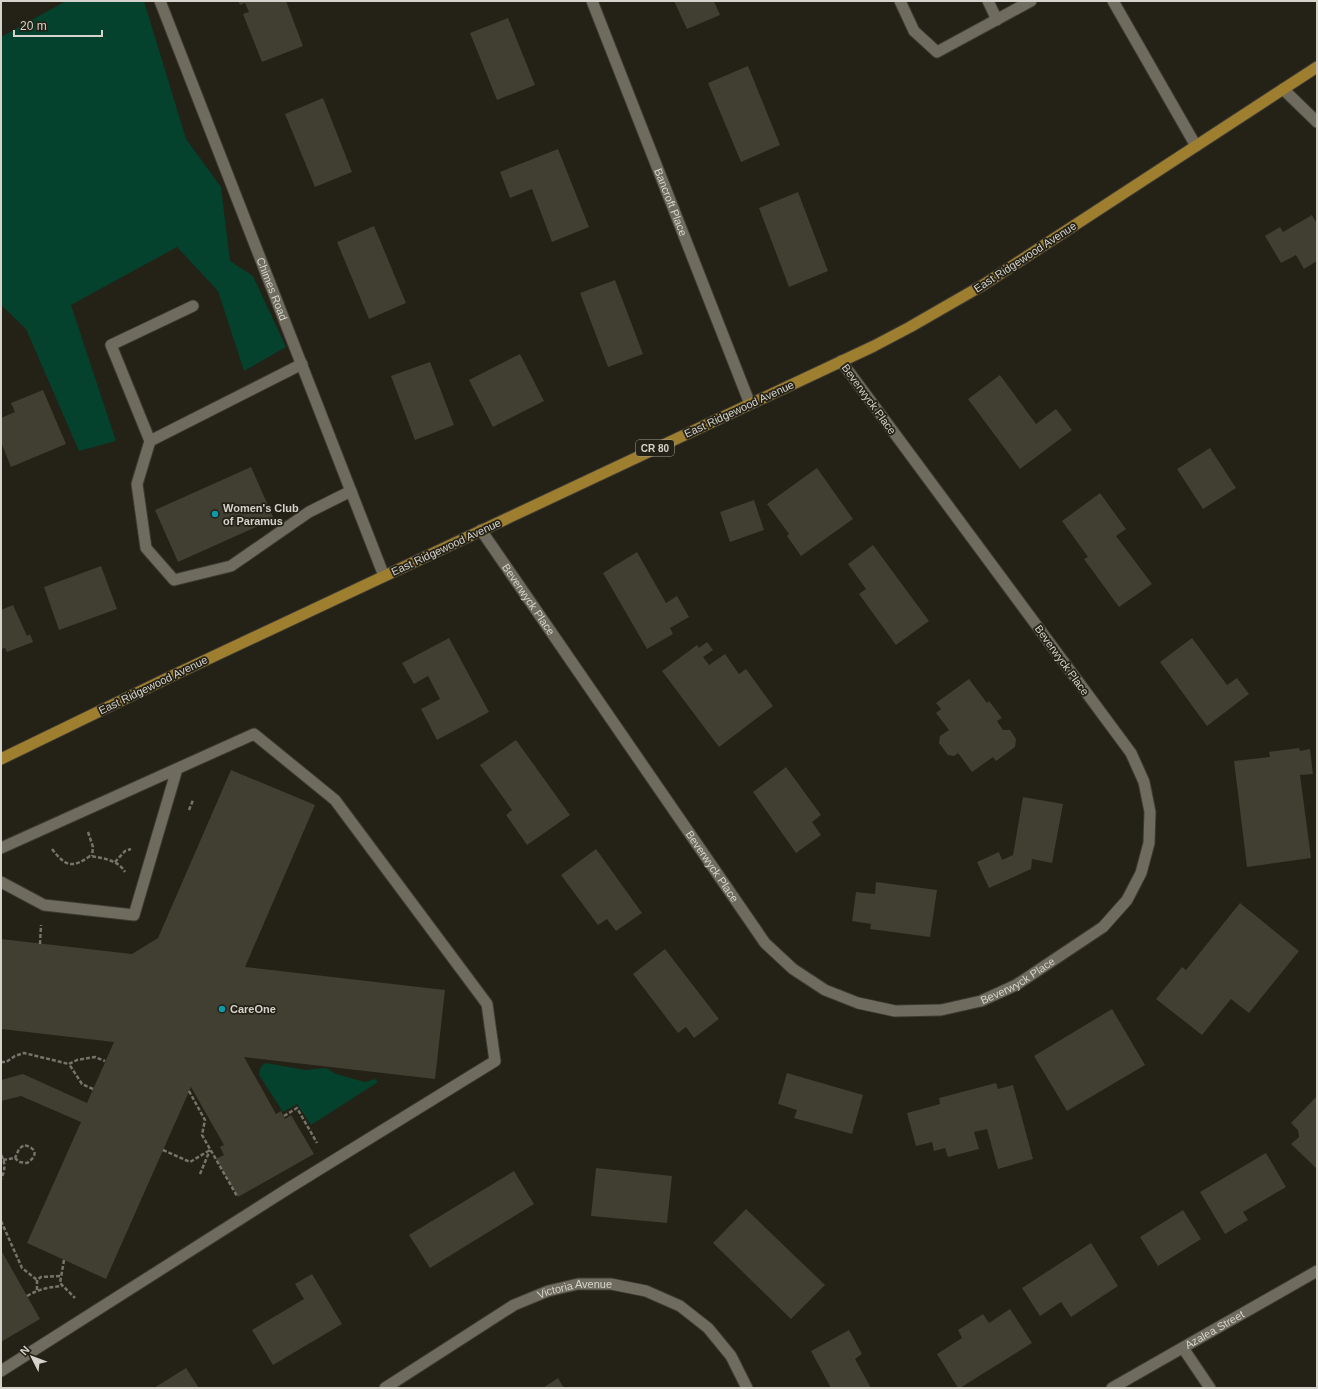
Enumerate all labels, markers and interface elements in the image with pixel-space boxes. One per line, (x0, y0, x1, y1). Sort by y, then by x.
scale bar (14, 12, 102, 38)
text: 20 m (20, 19, 47, 33)
street label: Bancroft Place (652, 167, 689, 238)
street label: East Ridgewood Avenue (972, 219, 1078, 295)
street label: Chimes Road (254, 256, 290, 322)
street label: Beverwyck Place (840, 362, 898, 436)
street label: East Ridgewood Avenue (682, 378, 796, 440)
road number: CR 80 (636, 440, 674, 456)
place label: Women's Club of Paramus (223, 502, 299, 527)
marker: Women's Club of Paramus (210, 509, 220, 519)
street label: East Ridgewood Avenue (389, 516, 503, 578)
street label: Beverwyck Place (500, 561, 557, 637)
street label: Beverwyck Place (1033, 623, 1091, 697)
street label: East Ridgewood Avenue (97, 653, 209, 717)
street label: Beverwyck Place (683, 828, 741, 904)
street label: Beverwyck Place (979, 955, 1057, 1006)
place label: CareOne (230, 1003, 276, 1015)
marker: CareOne (217, 1004, 227, 1014)
street label: Victoria Avenue (535, 1278, 612, 1301)
street label: Azalea Street (1183, 1308, 1246, 1351)
north arrow (12, 1337, 52, 1377)
text: N (17, 1343, 32, 1357)

